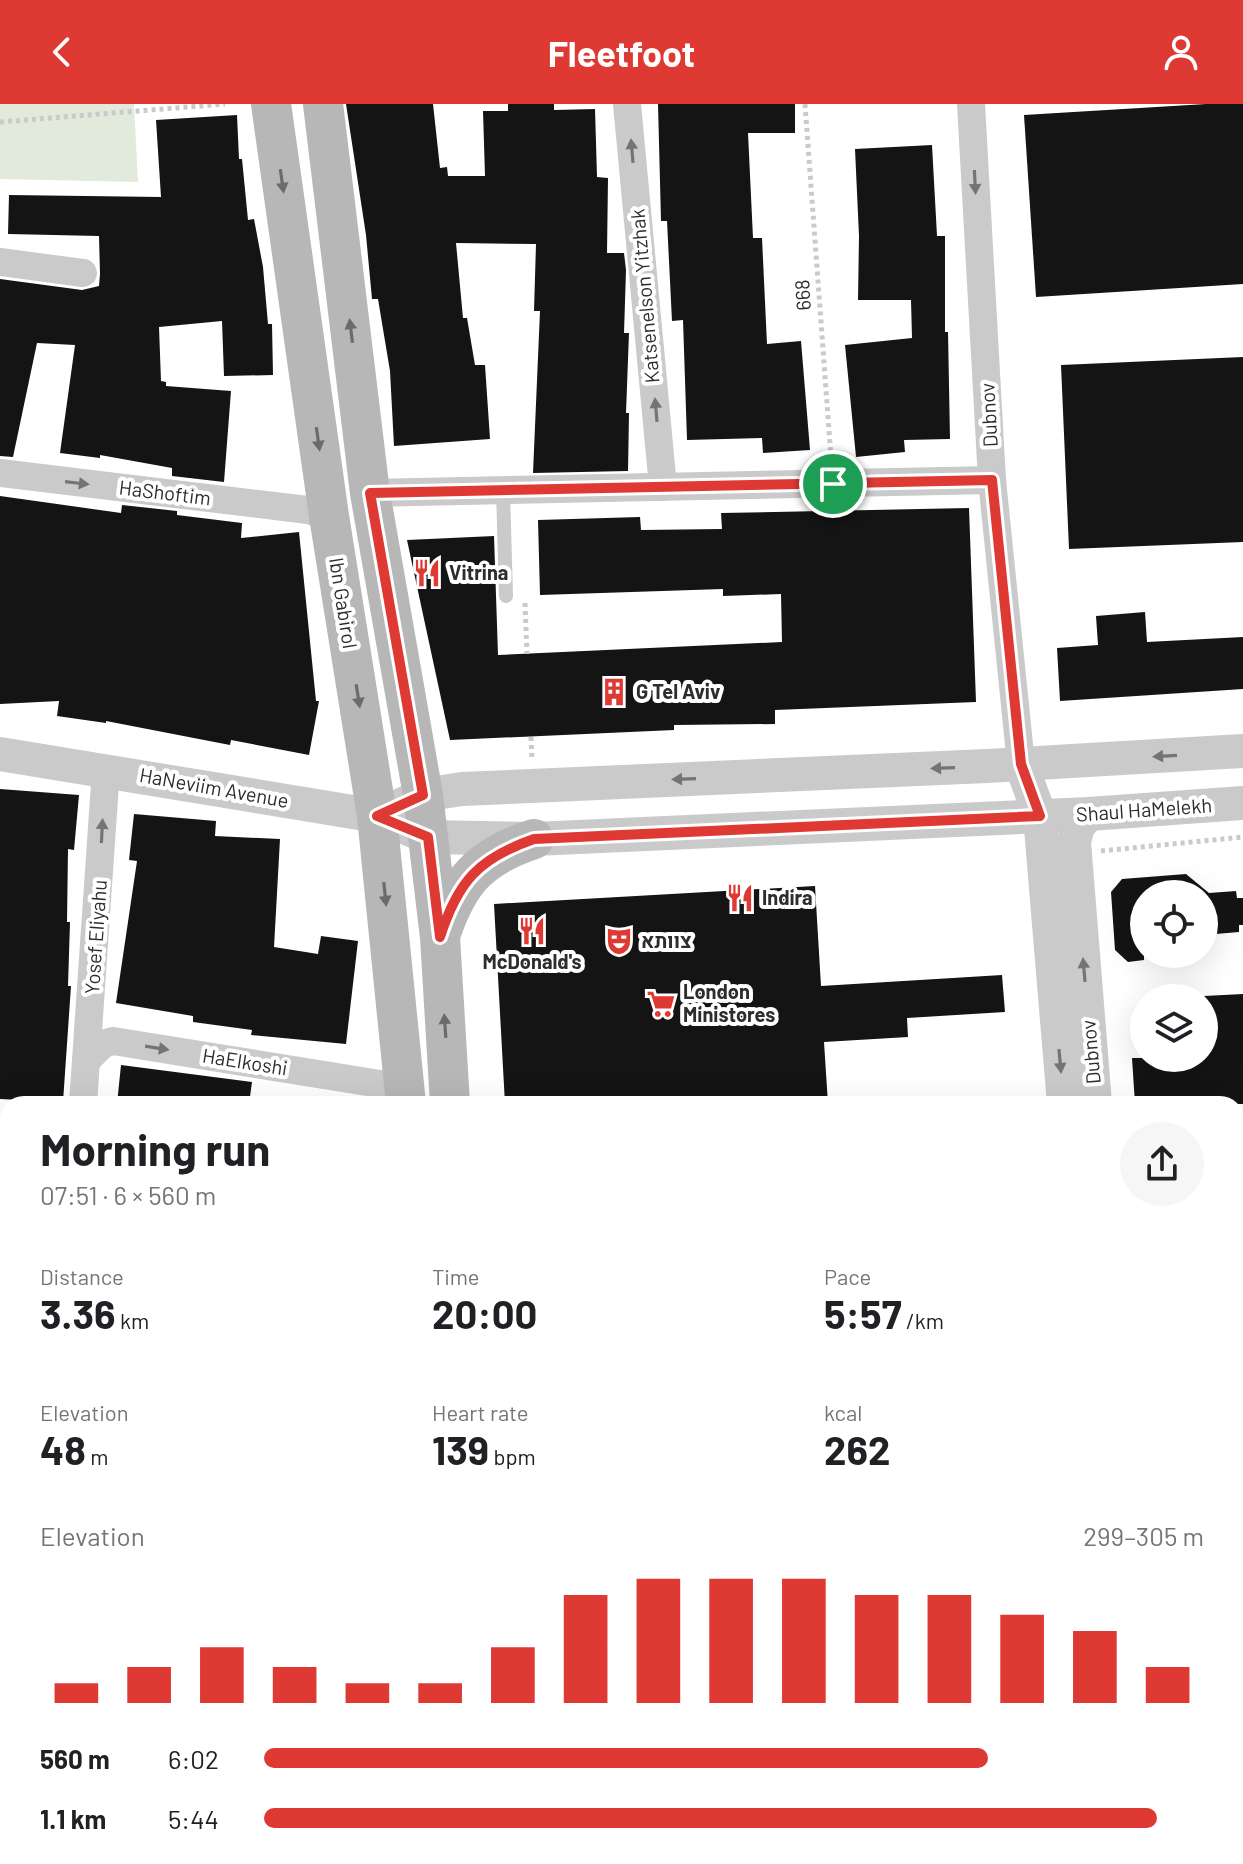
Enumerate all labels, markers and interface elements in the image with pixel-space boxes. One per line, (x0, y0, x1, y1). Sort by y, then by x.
icon: back (40, 30, 84, 74)
icon: person (1159, 30, 1203, 74)
text: Fleetfoot (548, 31, 695, 74)
one-way arrow (625, 138, 638, 163)
one-way arrow (276, 169, 289, 194)
one-way arrow (969, 170, 982, 195)
street label: Katsenelson Yitzhak (624, 208, 664, 384)
street label: 668 (789, 279, 815, 311)
one-way arrow (344, 318, 357, 343)
street label: Dubnov (974, 382, 1002, 448)
one-way arrow (649, 397, 662, 422)
one-way arrow (312, 427, 325, 452)
pin (799, 450, 867, 518)
icon: arrive (811, 462, 855, 506)
street label: HaShoftim (118, 474, 212, 510)
one-way arrow (65, 477, 90, 490)
street label: Ibn Gabirol (325, 556, 363, 650)
restaurant icon: Vitrina (412, 558, 442, 588)
place label: Vitrina (449, 560, 508, 584)
building icon: G Tel Aviv (599, 677, 629, 707)
place label: G Tel Aviv (636, 679, 720, 703)
one-way arrow (353, 683, 365, 708)
one-way arrow (1152, 750, 1177, 763)
street label: HaNeviim Avenue (138, 762, 291, 812)
one-way arrow (930, 762, 955, 775)
one-way arrow (671, 773, 696, 786)
street label: Shaul HaMelekh (1075, 792, 1213, 826)
one-way arrow (96, 818, 109, 843)
street label: Yosef Eliyahu (79, 879, 111, 995)
map controls (1130, 880, 1218, 1072)
button: locate (1130, 880, 1218, 968)
one-way arrow (378, 881, 391, 906)
restaurant icon: Indira (725, 883, 755, 913)
place label: Indira (762, 885, 813, 909)
restaurant icon: McDonald's (517, 916, 547, 946)
theatre icon: צוותא (604, 926, 634, 956)
place label: צוותא (641, 928, 692, 952)
place label: McDonald's (482, 949, 582, 973)
one-way arrow (1077, 957, 1090, 982)
place label: London Ministores (683, 979, 775, 1026)
button: layers (1130, 984, 1218, 1072)
supermarket icon: London Ministores (646, 989, 676, 1019)
one-way arrow (438, 1013, 451, 1038)
street label: Dubnov (1075, 1019, 1105, 1085)
one-way arrow (145, 1042, 170, 1054)
street label: HaElkoshi (201, 1042, 290, 1080)
one-way arrow (1054, 1049, 1067, 1074)
text: Morning run (40, 1122, 270, 1175)
button: share (1120, 1122, 1204, 1206)
text: 07:51 · 6 × 560 m (40, 1179, 216, 1210)
text: Distance (40, 1263, 124, 1289)
text: Time (432, 1263, 480, 1289)
text: Pace (824, 1263, 871, 1289)
text: 3.36 (40, 1289, 115, 1337)
text: 20:00 (432, 1289, 537, 1337)
text: 5:57 (824, 1289, 902, 1337)
text: km (115, 1307, 149, 1333)
text: /km (902, 1307, 944, 1333)
text: Elevation (40, 1399, 129, 1425)
text: Heart rate (432, 1399, 529, 1425)
text: kcal (824, 1399, 862, 1425)
text: 48 (40, 1425, 86, 1473)
text: 139 (432, 1425, 489, 1473)
text: 262 (824, 1425, 890, 1473)
text: m (86, 1443, 108, 1469)
text: bpm (489, 1443, 536, 1469)
text: Elevation (40, 1520, 145, 1551)
text: 299–305 m (1083, 1520, 1204, 1551)
text: 560 m (40, 1743, 110, 1774)
text: 6:02 (168, 1743, 219, 1774)
text: 1.1 km (40, 1803, 106, 1834)
text: 5:44 (168, 1803, 219, 1834)

